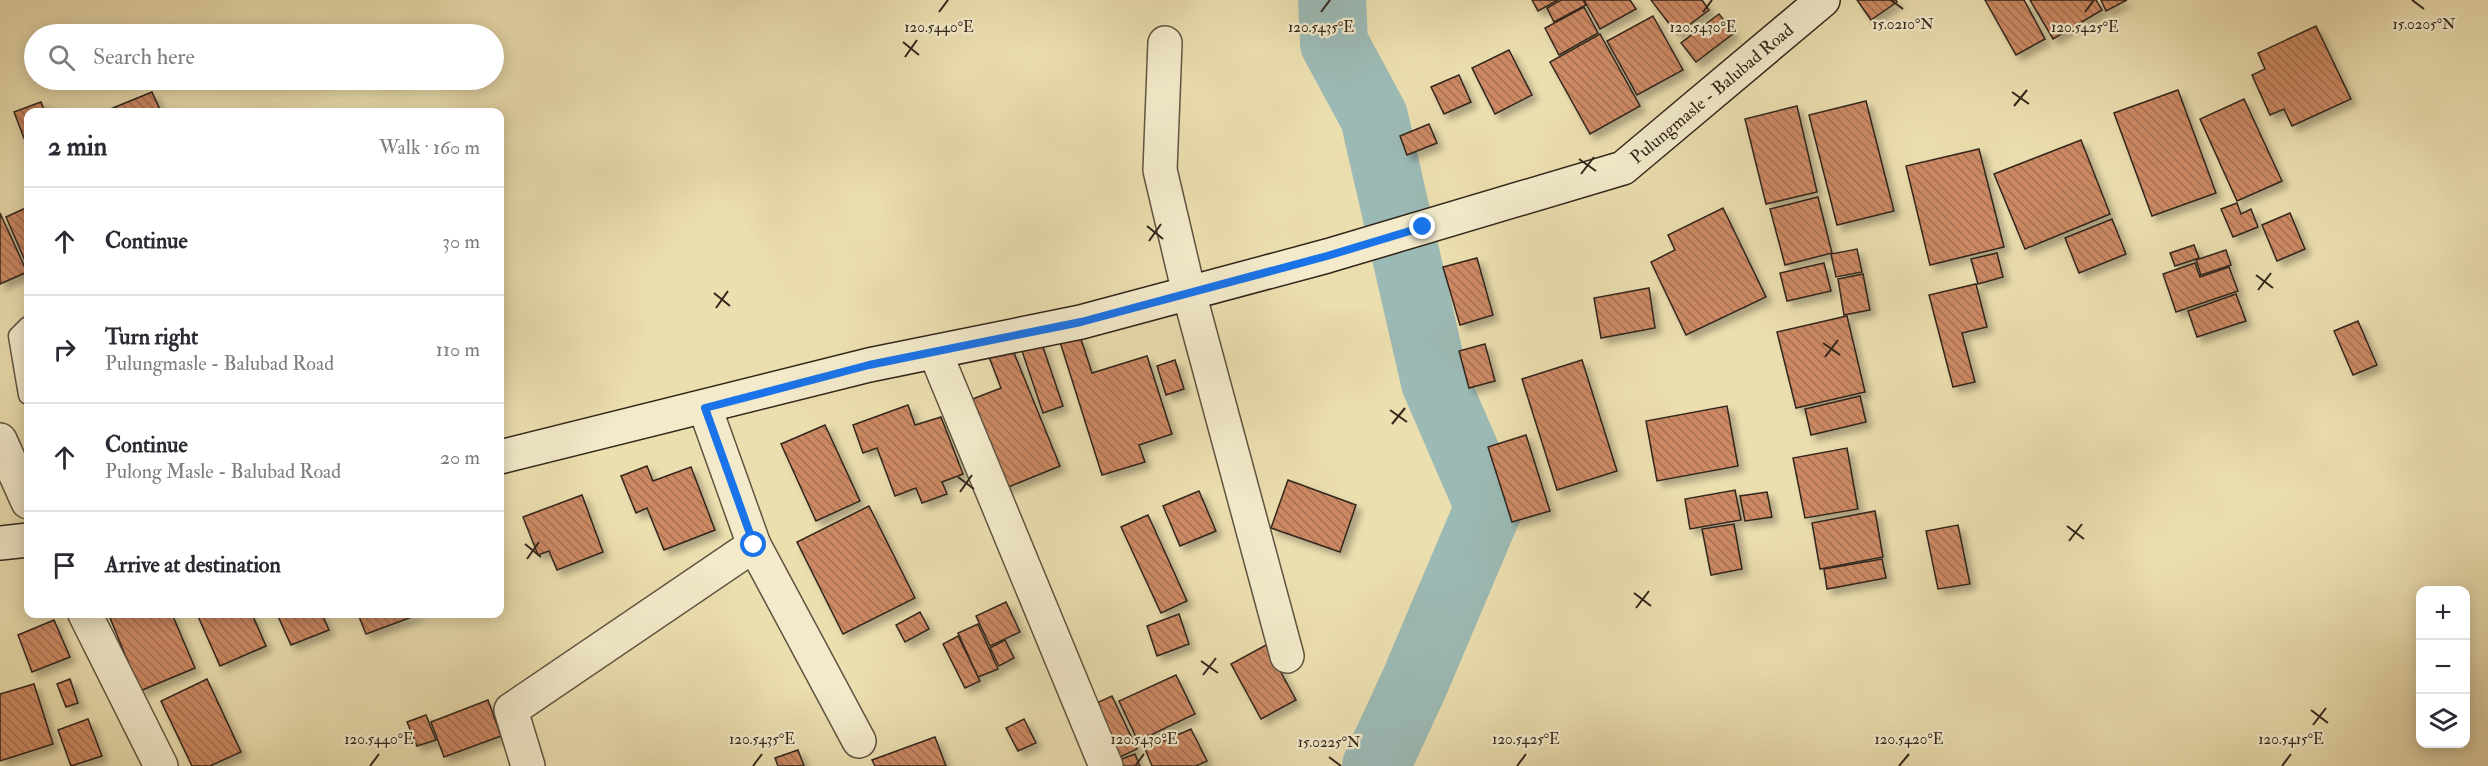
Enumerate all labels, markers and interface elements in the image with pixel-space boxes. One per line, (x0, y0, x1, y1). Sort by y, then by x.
text: 15.0210°N (1872, 15, 1934, 34)
text: 15.0205°N (2393, 15, 2456, 34)
text: 120.5440°E (904, 18, 974, 37)
text: 120.5435°E (1288, 18, 1354, 37)
text: 120.5430°E (1669, 18, 1737, 37)
text: 120.5425°E (2051, 18, 2119, 37)
street label: Pulungmasle - Balubad Road (1626, 19, 1799, 169)
search box (24, 24, 504, 90)
icon: search (45, 41, 78, 74)
text: Search here (93, 43, 195, 71)
text: 2 min (48, 131, 107, 163)
text: Walk · 160 m (379, 135, 480, 160)
route end (1409, 213, 1435, 239)
icon: ahead (48, 225, 81, 258)
text: Continue (105, 227, 188, 255)
text: 30 m (442, 229, 480, 254)
text: Turn right (105, 323, 198, 351)
icon: right (48, 333, 81, 366)
text: 110 m (436, 337, 480, 362)
text: Pulungmasle - Balubad Road (105, 351, 334, 376)
text: Continue (105, 431, 188, 459)
icon: ahead (48, 441, 81, 474)
text: 20 m (440, 445, 480, 470)
text: Pulong Masle - Balubad Road (105, 459, 341, 484)
route start (740, 531, 766, 557)
icon: arrive (48, 549, 81, 582)
text: Arrive at destination (105, 551, 281, 579)
map controls (2416, 586, 2470, 748)
button: + (2416, 586, 2470, 640)
button: − (2416, 640, 2470, 694)
button: layers (2416, 694, 2470, 748)
text: 120.5440°E (344, 730, 414, 749)
text: 120.5435°E (729, 730, 795, 749)
text: 120.5430°E (1110, 730, 1178, 749)
text: 120.5425°E (1492, 730, 1560, 749)
text: 120.5420°E (1874, 730, 1944, 749)
text: 120.5415°E (2258, 730, 2324, 749)
text: 15.0225°N (1298, 733, 1361, 752)

